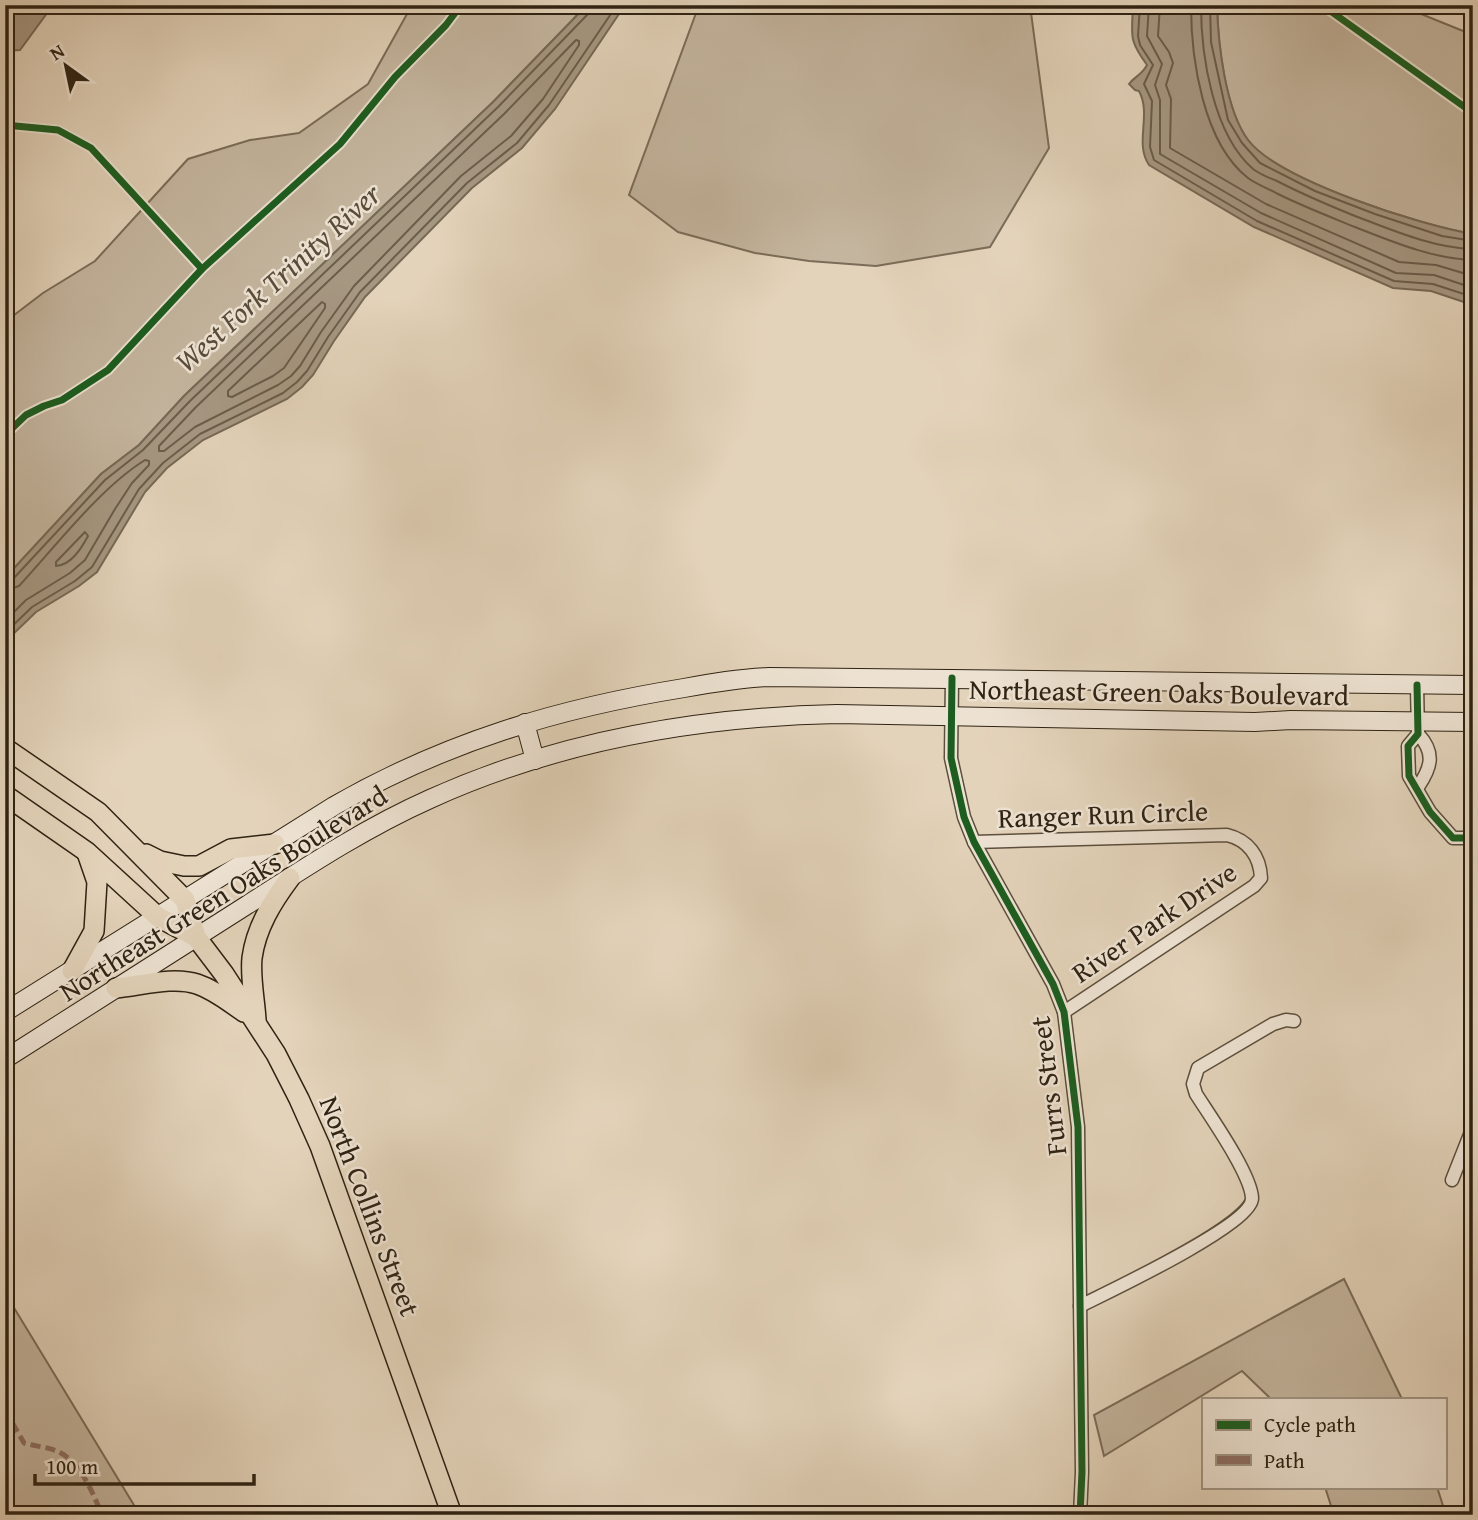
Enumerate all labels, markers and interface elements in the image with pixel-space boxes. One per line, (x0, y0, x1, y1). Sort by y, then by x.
north arrow (32, 32, 102, 102)
text: N (44, 36, 70, 67)
water label: West Fork Trinity River (164, 172, 391, 382)
street label: Northeast Green Oaks Boulevard (969, 668, 1349, 715)
street label: Northeast Green Oaks Boulevard (51, 774, 395, 1011)
street label: Ranger Run Circle (997, 789, 1209, 838)
street label: River Park Drive (1063, 851, 1244, 992)
street label: Furrs Street (1019, 1014, 1076, 1158)
street label: North Collins Street (310, 1090, 431, 1322)
legend (1202, 1398, 1446, 1488)
text: Cycle path (1264, 1409, 1356, 1440)
scale bar (35, 1443, 254, 1487)
text: Path (1264, 1445, 1305, 1476)
text: 100 m (46, 1451, 98, 1482)

